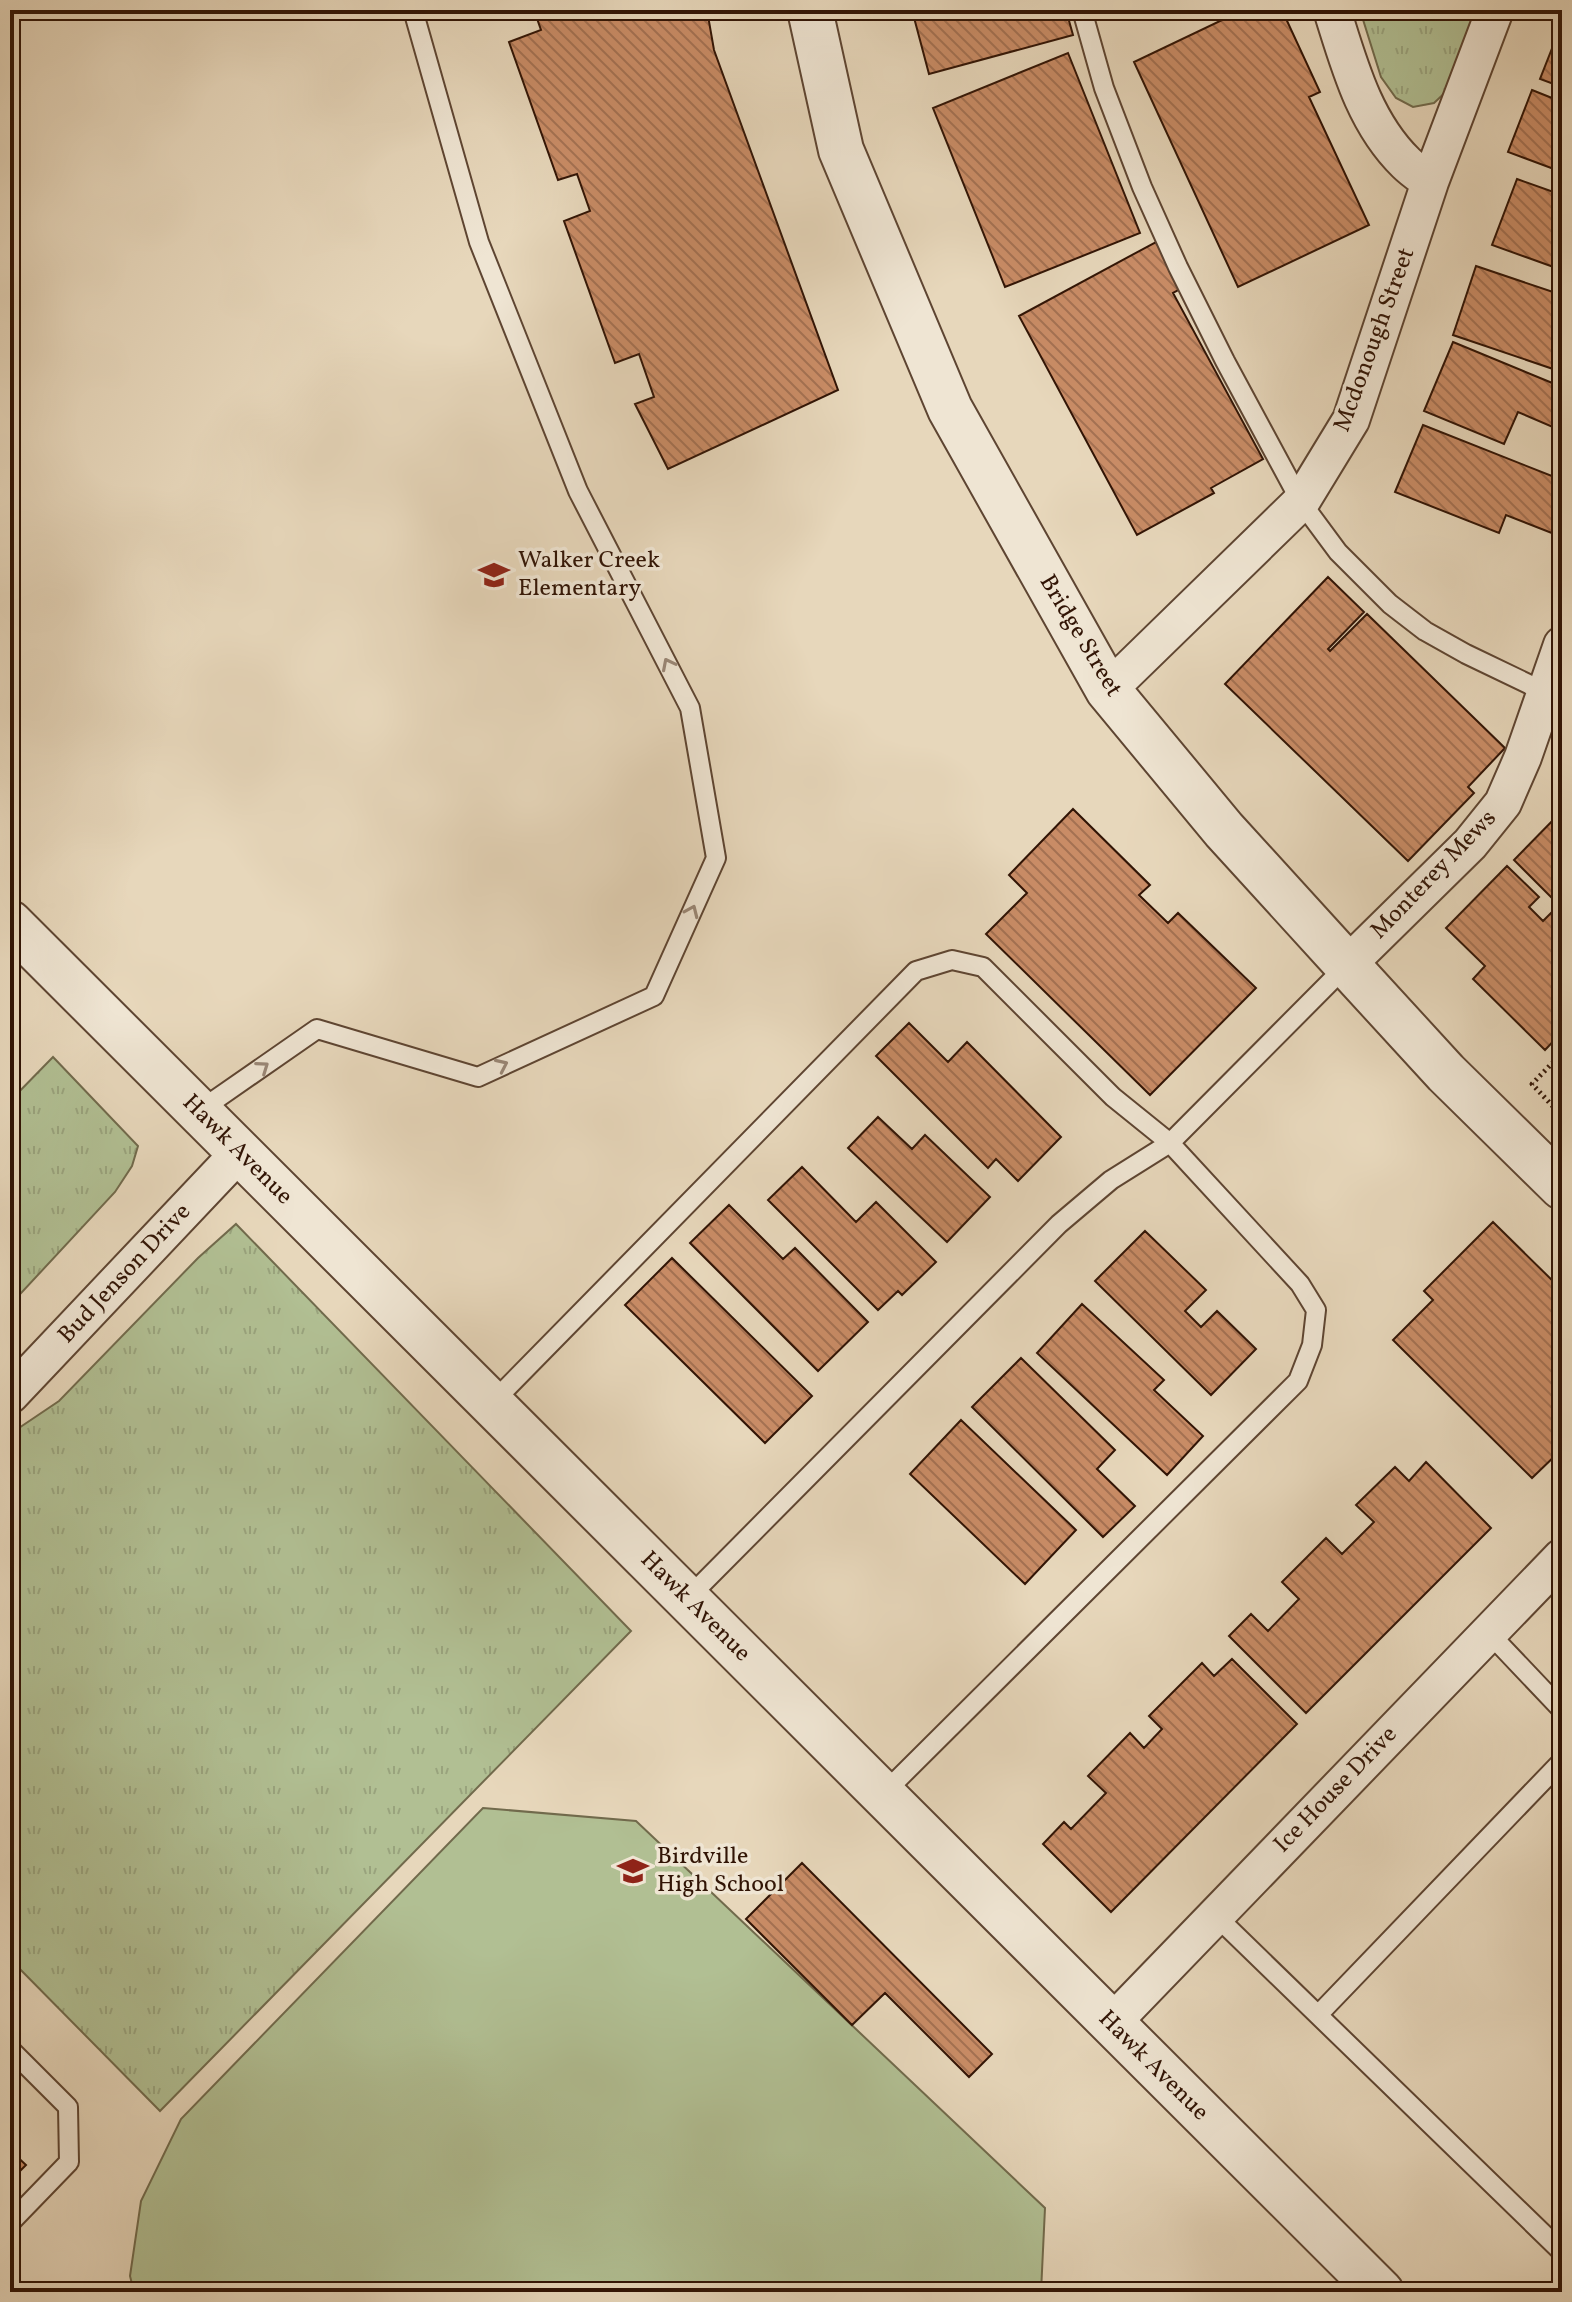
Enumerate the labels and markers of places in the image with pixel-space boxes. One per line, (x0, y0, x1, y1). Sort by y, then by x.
place label: Walker Creek Elementary (518, 544, 660, 606)
school or university icon: Walker Creek Elementary (477, 558, 511, 592)
place label: Birdville High School (657, 1840, 784, 1902)
school or university icon: Birdville High School (616, 1854, 650, 1888)

